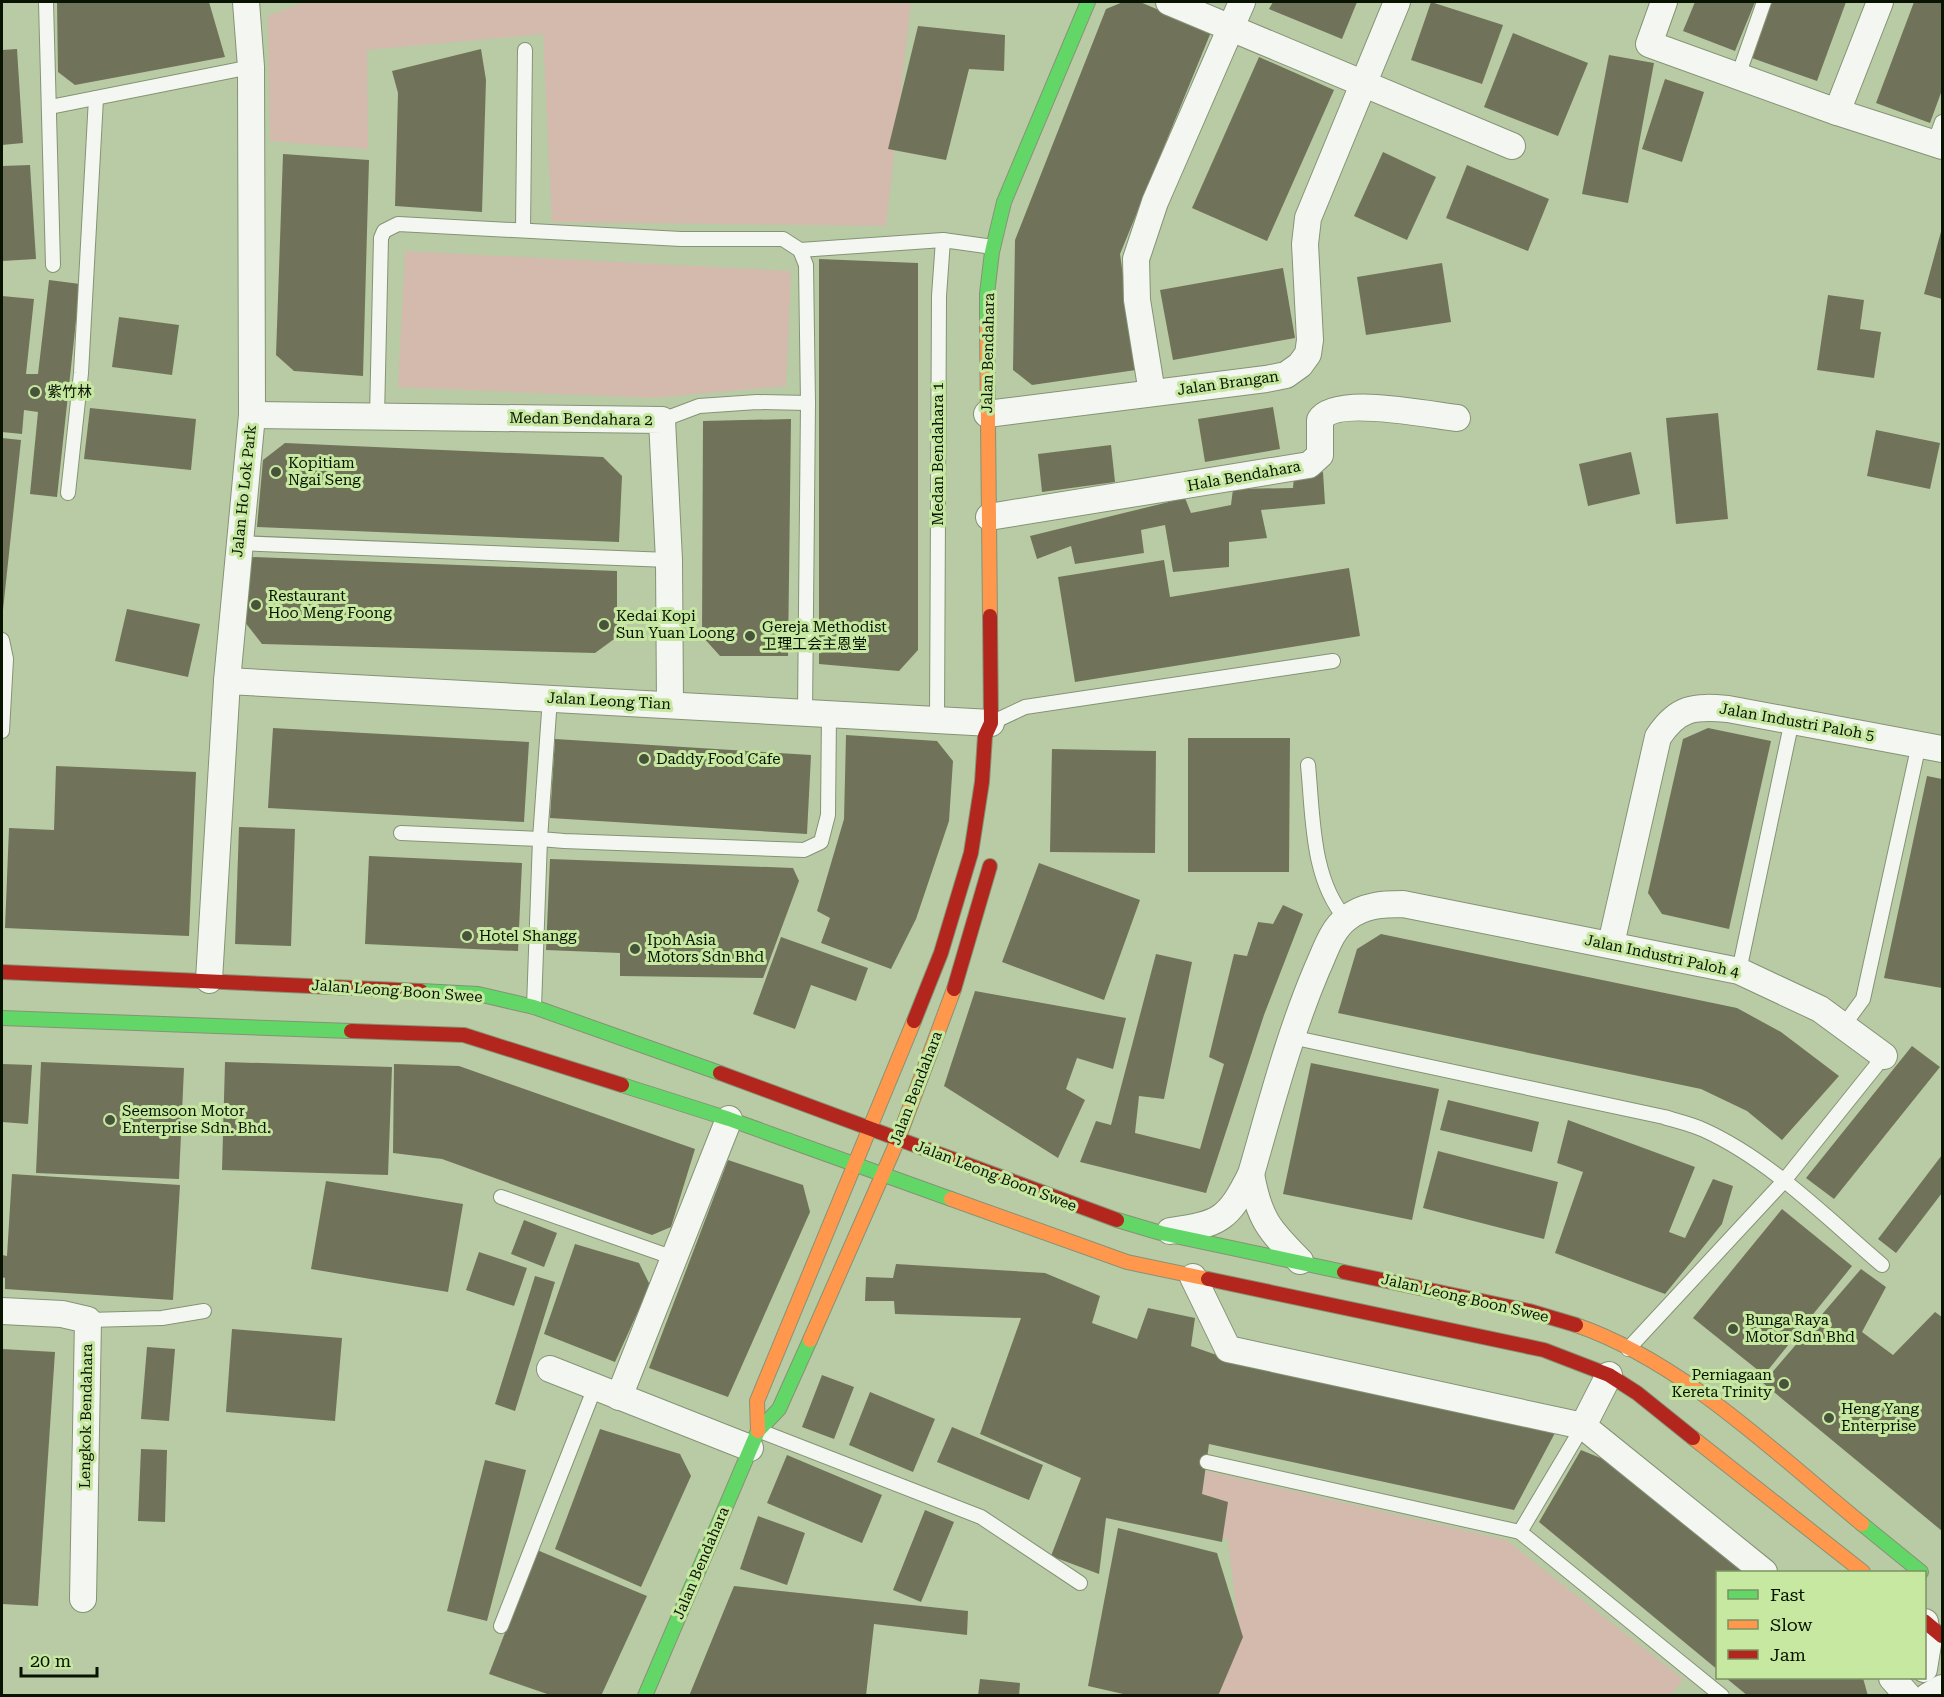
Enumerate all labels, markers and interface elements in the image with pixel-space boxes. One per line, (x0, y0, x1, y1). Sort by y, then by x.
street label: Jalan Bendahara (978, 293, 998, 413)
street label: Jalan Brangan (1176, 367, 1280, 399)
street label: Medan Bendahara 1 (929, 382, 947, 526)
place label: 紫竹林 (47, 383, 92, 401)
marker: 紫竹林 (28, 385, 42, 399)
street label: Medan Bendahara 2 (509, 409, 653, 429)
street label: Jalan Ho Lok Park (228, 424, 260, 558)
place label: Kopitiam Ngai Seng (288, 454, 361, 489)
street label: Hala Bendahara (1186, 457, 1302, 495)
marker: Kopitiam Ngai Seng (269, 465, 283, 479)
place label: Restaurant Hoo Meng Foong (268, 587, 392, 622)
marker: Restaurant Hoo Meng Foong (249, 598, 263, 612)
place label: Kedai Kopi Sun Yuan Loong (616, 607, 735, 642)
marker: Kedai Kopi Sun Yuan Loong (597, 618, 611, 632)
place label: Gereja Methodist 卫理工会主恩堂 (762, 618, 887, 653)
marker: Gereja Methodist 卫理工会主恩堂 (743, 629, 757, 643)
street label: Jalan Leong Tian (547, 689, 672, 713)
street label: Jalan Industri Paloh 5 (1718, 699, 1876, 745)
place label: Daddy Food Cafe (656, 750, 781, 768)
marker: Daddy Food Cafe (637, 752, 651, 766)
place label: Hotel Shangg (479, 927, 577, 945)
marker: Hotel Shangg (460, 929, 474, 943)
place label: Ipoh Asia Motors Sdn Bhd (647, 931, 764, 966)
street label: Jalan Industri Paloh 4 (1583, 931, 1741, 981)
marker: Ipoh Asia Motors Sdn Bhd (628, 942, 642, 956)
street label: Jalan Leong Boon Swee (311, 976, 483, 1006)
street label: Jalan Bendahara (886, 1029, 946, 1147)
place label: Seemsoon Motor Enterprise Sdn. Bhd. (122, 1102, 271, 1137)
marker: Seemsoon Motor Enterprise Sdn. Bhd. (103, 1113, 117, 1127)
street label: Jalan Leong Boon Swee (913, 1137, 1079, 1215)
street label: Jalan Leong Boon Swee (1379, 1270, 1551, 1326)
place label: Bunga Raya Motor Sdn Bhd (1745, 1311, 1855, 1346)
marker: Bunga Raya Motor Sdn Bhd (1726, 1322, 1740, 1336)
street label: Lengkok Bendahara (76, 1343, 96, 1489)
place label: Perniagaan Kereta Trinity (1672, 1366, 1772, 1401)
marker: Perniagaan Kereta Trinity (1777, 1377, 1791, 1391)
place label: Heng Yang Enterprise (1841, 1400, 1919, 1435)
marker: Heng Yang Enterprise (1822, 1411, 1836, 1425)
street label: Jalan Bendahara (669, 1504, 733, 1622)
legend (1716, 1571, 1926, 1679)
text: Fast (1770, 1584, 1805, 1605)
text: Slow (1770, 1614, 1812, 1635)
scale bar (21, 1640, 98, 1678)
text: Jam (1770, 1644, 1806, 1665)
text: 20 m (30, 1650, 71, 1671)

